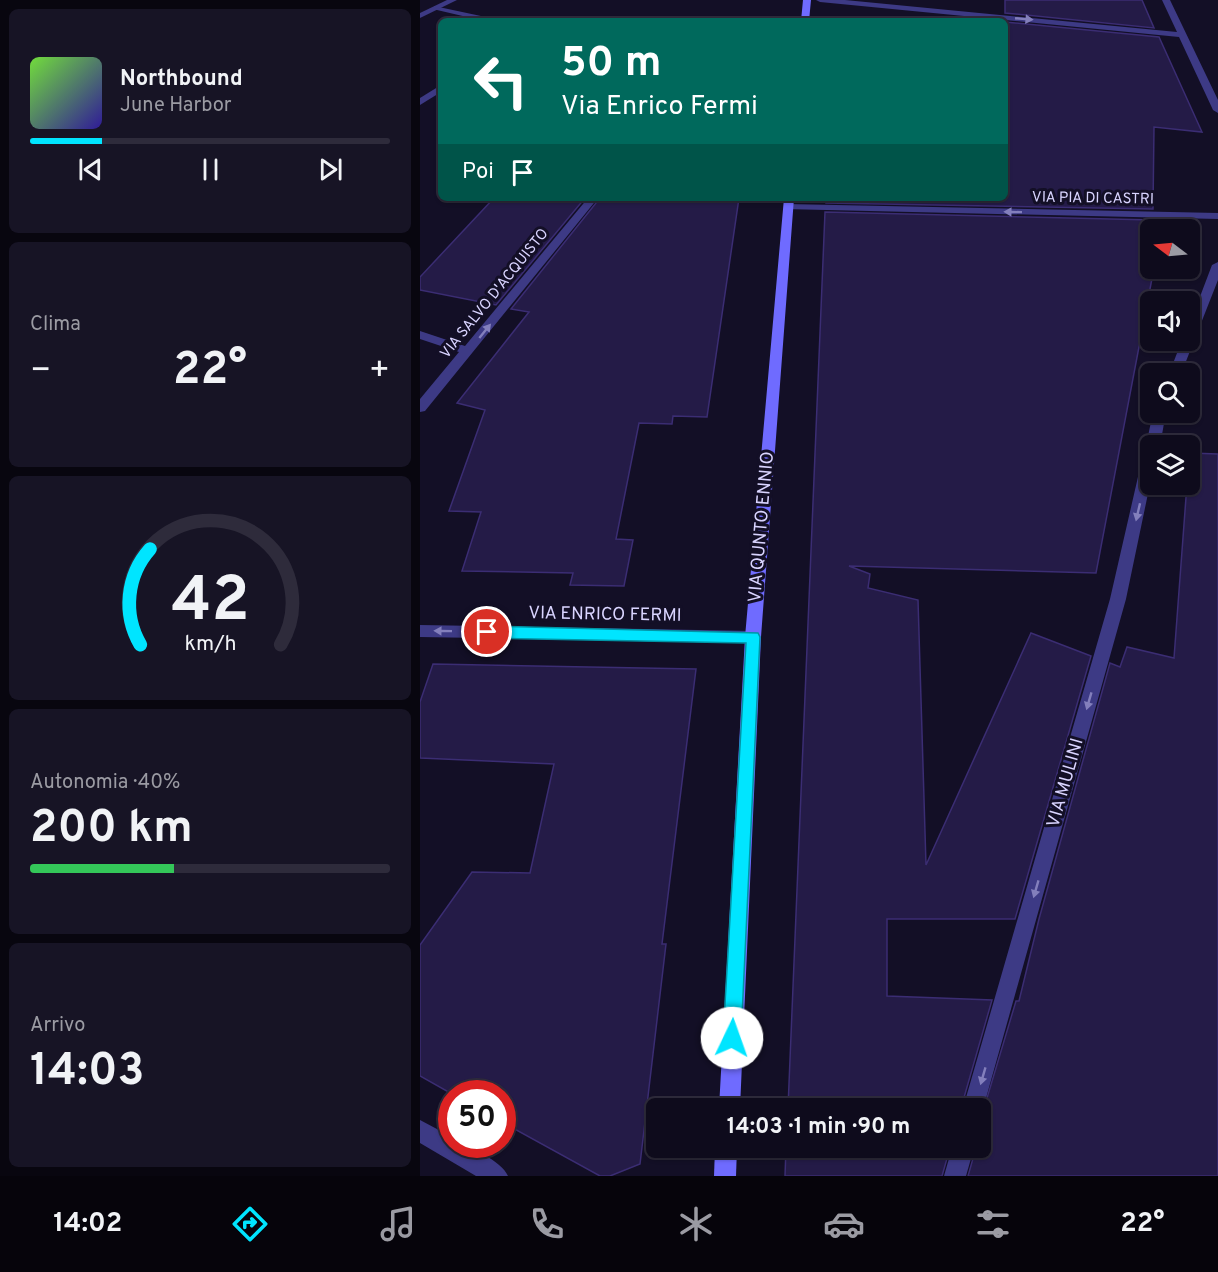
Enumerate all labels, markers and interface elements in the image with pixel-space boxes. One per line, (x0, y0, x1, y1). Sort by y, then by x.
one-way arrow (1015, 14, 1034, 24)
text: 50 m (561, 38, 662, 91)
icon: left (462, 42, 540, 120)
text: Northbound (120, 66, 243, 93)
text: Via Enrico Fermi (561, 90, 758, 124)
text: June Harbor (120, 93, 232, 119)
icon: previous (74, 153, 107, 186)
icon: pause (194, 153, 227, 186)
icon: next (314, 153, 347, 186)
icon: arrive (506, 156, 539, 189)
text: Poi (462, 159, 494, 186)
street label: VIA PIA DI CASTRI (1032, 188, 1154, 210)
one-way arrow (1003, 207, 1022, 217)
north arrow (1140, 219, 1200, 279)
map controls (1140, 219, 1200, 495)
street label: VIA SALVO D'ACQUISTO (437, 225, 553, 363)
button: sound (1140, 291, 1200, 351)
text: Clima (30, 312, 81, 338)
one-way arrow (478, 324, 490, 339)
text: 22° (173, 343, 247, 400)
text: − (30, 351, 51, 393)
text: + (369, 351, 390, 393)
button: search (1140, 363, 1200, 423)
button: layers (1140, 435, 1200, 495)
street label: VIA QUNTO ENNIO (744, 450, 780, 604)
one-way arrow (1132, 503, 1142, 521)
text: 42 (171, 564, 249, 643)
street label: VIA ENRICO FERMI (528, 602, 682, 628)
pin (461, 606, 512, 657)
icon: arrive (470, 615, 503, 648)
one-way arrow (433, 627, 452, 636)
text: km/h (184, 631, 236, 658)
one-way arrow (1084, 692, 1093, 710)
street label: VIA MULINI (1042, 736, 1090, 830)
text: Autonomia · 40% (30, 770, 180, 796)
text: 200 km (30, 801, 193, 858)
one-way arrow (1031, 880, 1040, 898)
position arrow (700, 1006, 764, 1070)
text: Arrivo (30, 1013, 85, 1039)
text: 14:03 (30, 1044, 144, 1101)
one-way arrow (978, 1067, 987, 1085)
speed limit sign: 50 (438, 1080, 516, 1158)
text: 14:03 · 1 min · 90 m (727, 1114, 910, 1141)
icon: directions (229, 1203, 271, 1245)
icon: music (377, 1203, 419, 1245)
icon: phone (526, 1203, 568, 1245)
icon: climate (675, 1203, 717, 1245)
icon: car (823, 1203, 865, 1245)
icon: filters (972, 1203, 1014, 1245)
text: 14:02 (53, 1207, 122, 1241)
text: 22° (1120, 1207, 1165, 1241)

